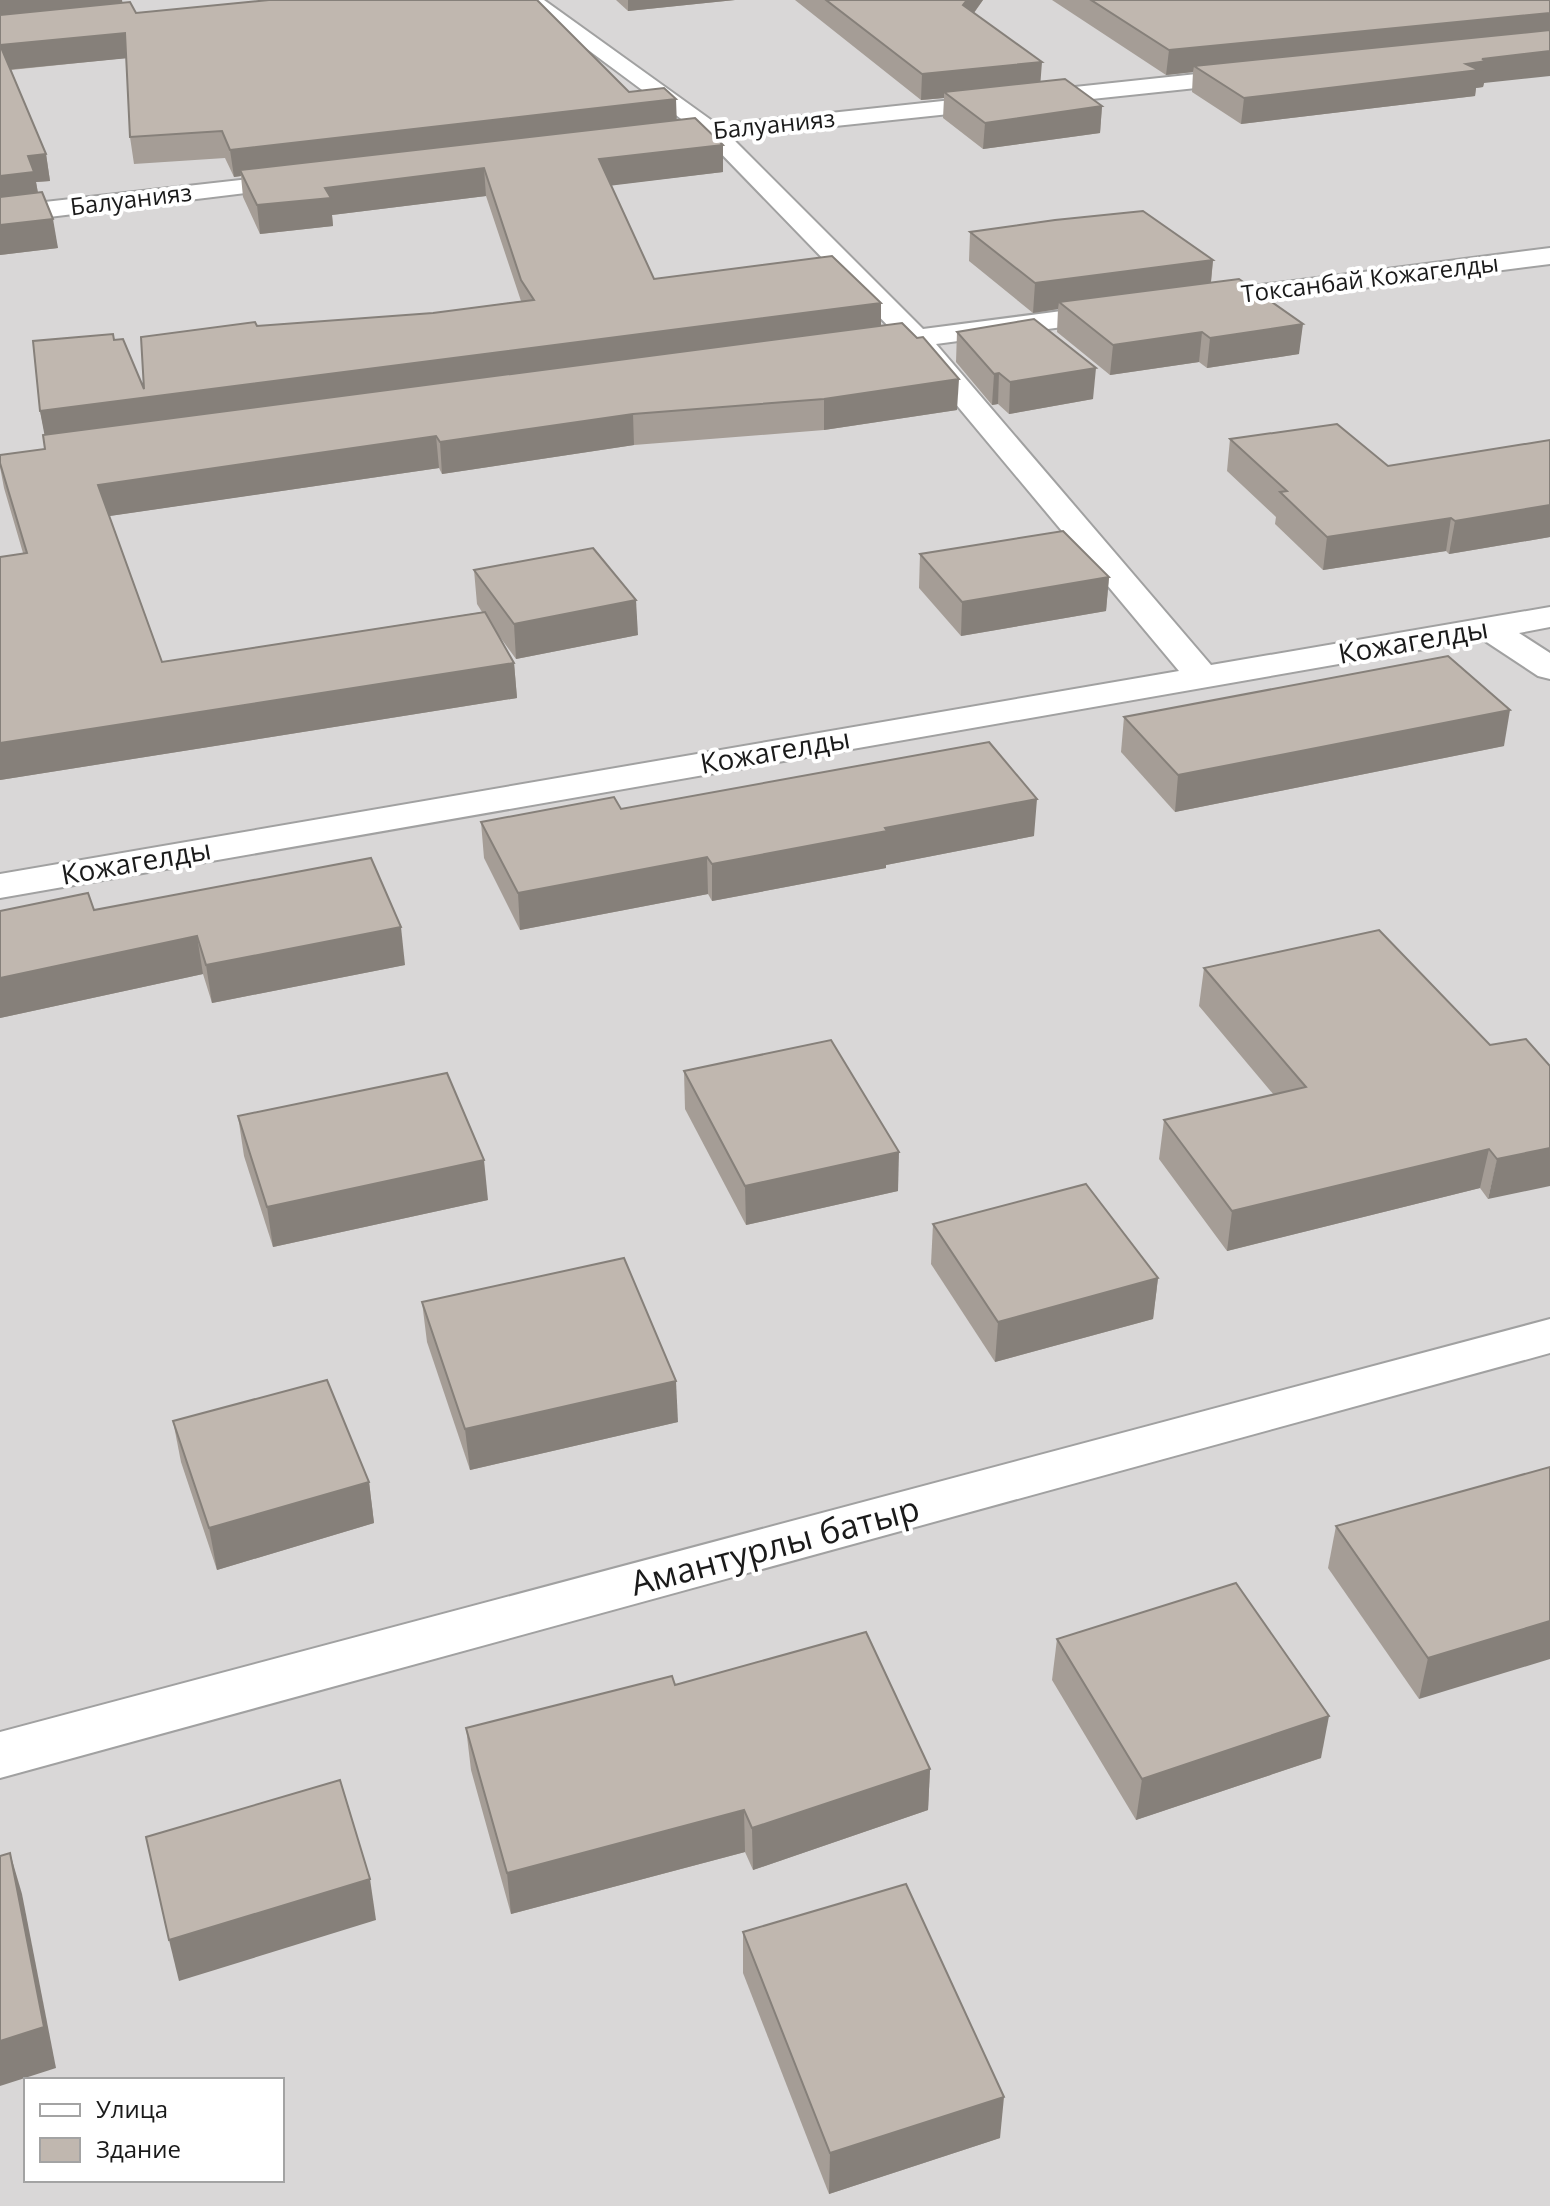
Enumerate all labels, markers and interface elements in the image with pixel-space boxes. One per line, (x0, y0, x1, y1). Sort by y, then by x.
street label: Балуанияз (711, 101, 836, 146)
street label: Балуанияз (68, 175, 194, 222)
street label: Токсанбай Кожагелды (1239, 245, 1500, 310)
street label: Кожагелды (1335, 608, 1491, 672)
street label: Кожагелды (697, 718, 853, 782)
street label: Кожагелды (58, 829, 214, 893)
street label: Амантурлы батыр (625, 1484, 924, 1606)
legend (24, 2078, 284, 2182)
text: Улица (96, 2092, 168, 2125)
text: Здание (96, 2132, 181, 2165)

